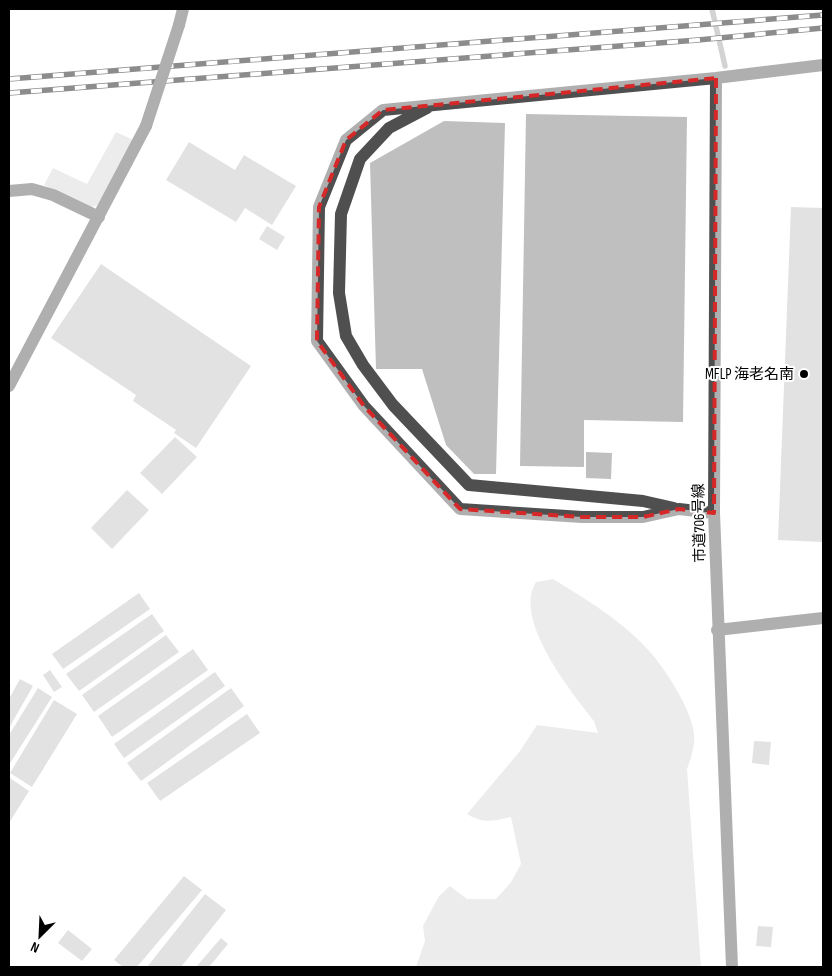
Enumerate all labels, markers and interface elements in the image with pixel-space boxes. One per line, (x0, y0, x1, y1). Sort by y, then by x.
place label: MFLP 海老名南 (705, 365, 794, 384)
marker: MFLP 海老名南 (798, 368, 810, 380)
street label: 市道706号線 (689, 483, 710, 563)
north arrow (15, 911, 65, 961)
text: N (28, 938, 42, 957)

